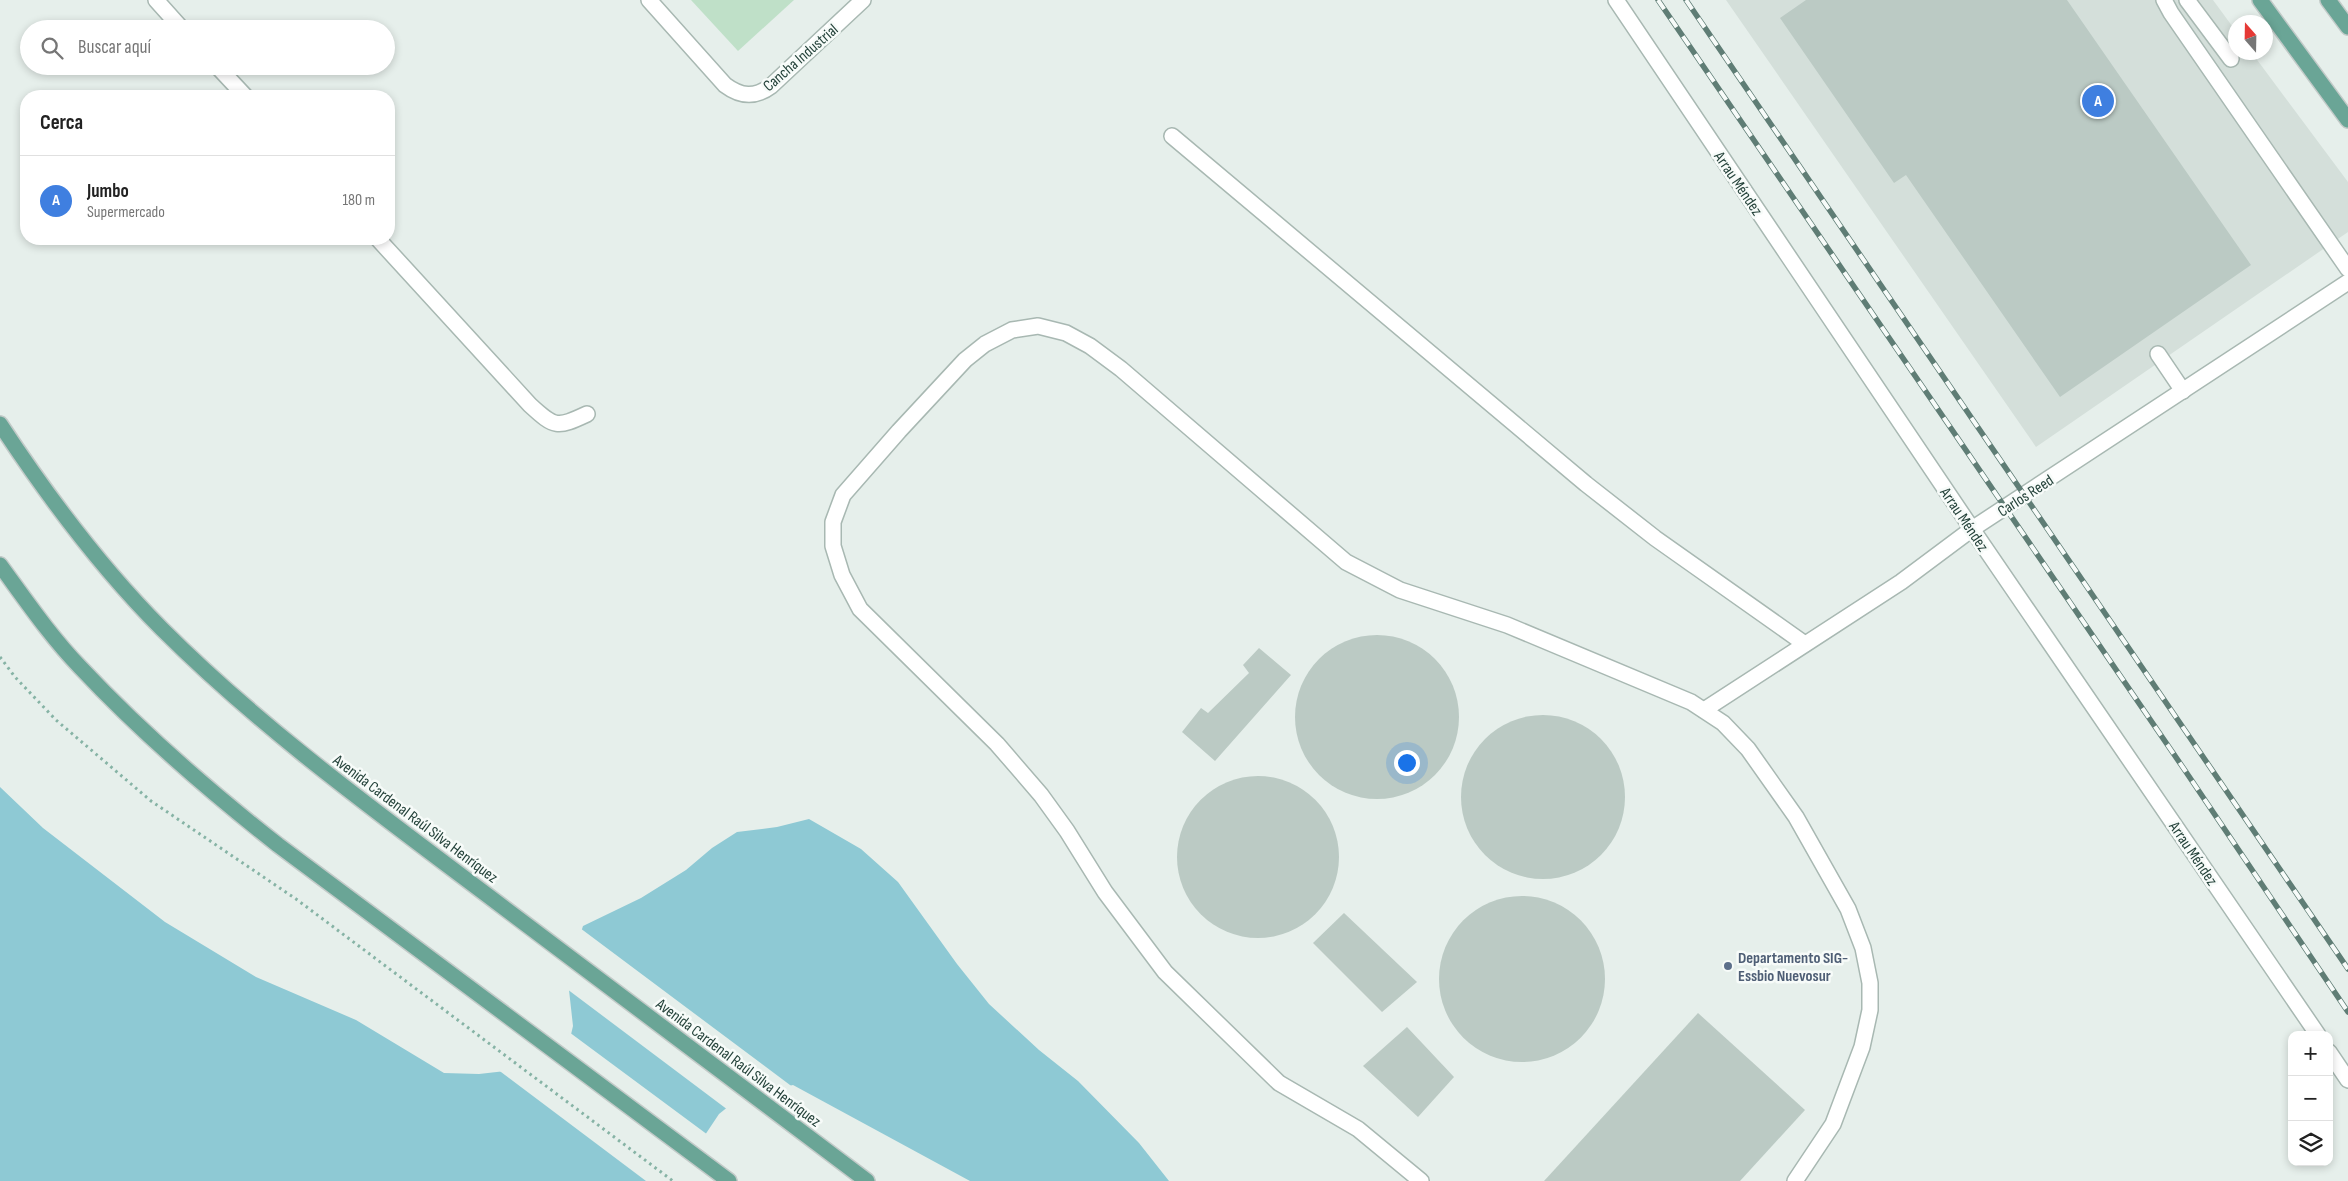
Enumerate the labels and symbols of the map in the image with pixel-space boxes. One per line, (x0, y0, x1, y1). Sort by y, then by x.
north arrow (2228, 15, 2273, 60)
street label: Cancha Industrial (760, 20, 842, 96)
pin: A (2082, 82, 2114, 120)
street label: Arrau Méndez (1709, 147, 1766, 220)
street label: Carlos Reed (1994, 471, 2057, 521)
street label: Arrau Méndez (1935, 483, 1992, 556)
street label: Avenida Cardenal Raúl Silva Henríquez (328, 750, 501, 888)
your location (1394, 750, 1420, 776)
street label: Arrau Méndez (2164, 817, 2221, 890)
place label: Departamento SIG- Essbio Nuevosur (1738, 949, 1848, 986)
marker: Departamento SIG- Essbio Nuevosur (1722, 960, 1734, 972)
street label: Avenida Cardenal Raúl Silva Henríquez (651, 994, 824, 1132)

